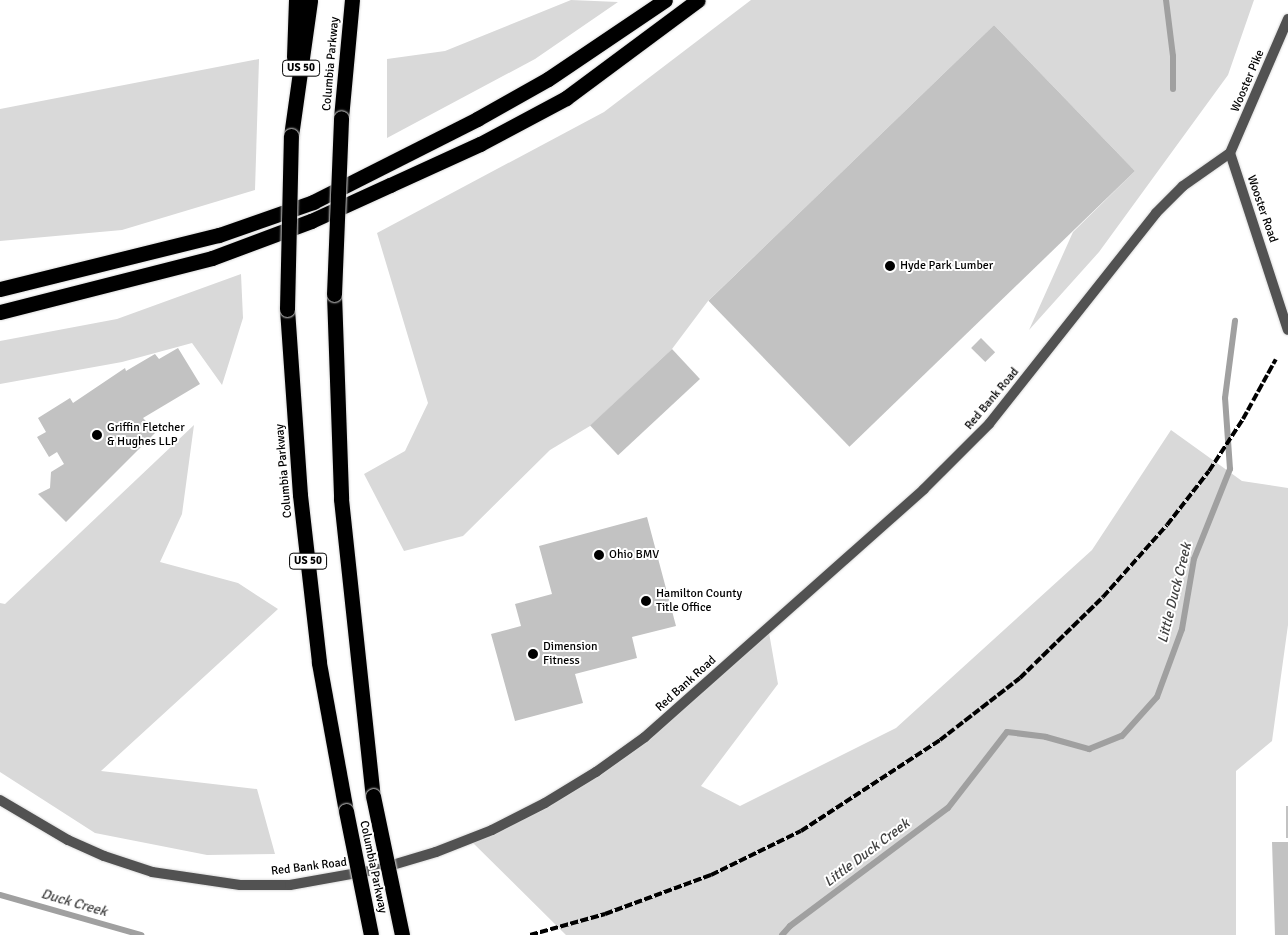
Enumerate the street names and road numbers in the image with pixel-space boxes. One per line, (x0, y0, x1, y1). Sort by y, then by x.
street label: Columbia Parkway (320, 16, 342, 112)
street label: Wooster Pike (1228, 48, 1268, 114)
road number: US 50 (281, 59, 321, 76)
street label: Wooster Road (1244, 173, 1280, 245)
street label: Red Bank Road (962, 365, 1022, 433)
street label: Columbia Parkway (273, 423, 295, 519)
road number: US 50 (288, 552, 328, 570)
street label: Red Bank Road (653, 653, 719, 715)
street label: Columbia Parkway (356, 819, 390, 915)
street label: Red Bank Road (270, 855, 348, 879)

